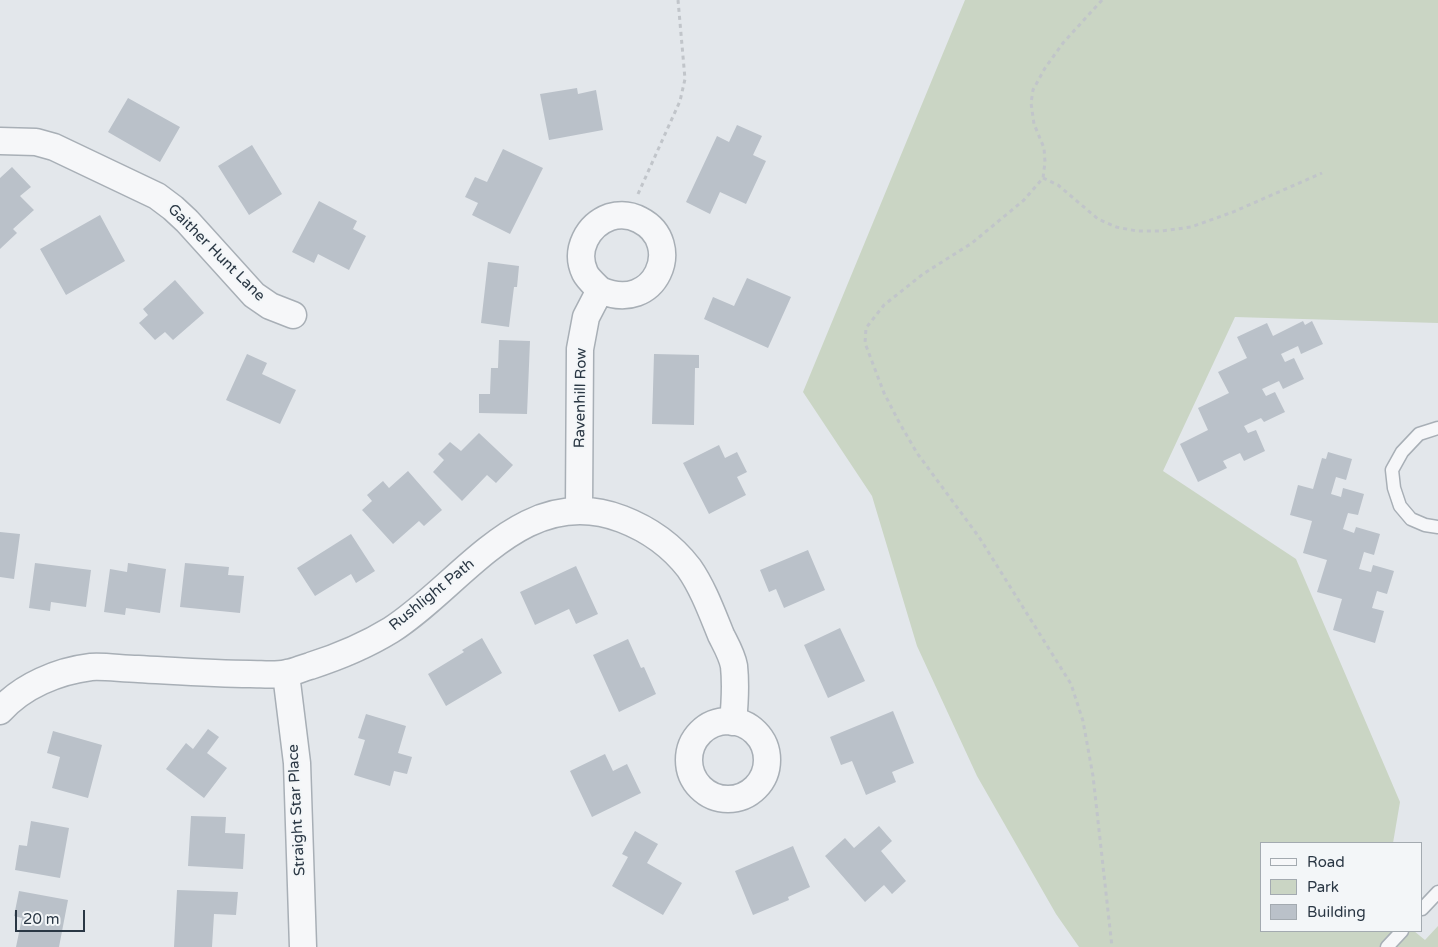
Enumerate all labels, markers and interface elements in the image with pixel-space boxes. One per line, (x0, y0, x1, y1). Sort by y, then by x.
street label: Gaither Hunt Lane (164, 201, 268, 305)
street label: Ravenhill Row (571, 348, 591, 448)
street label: Rushlight Path (386, 555, 478, 635)
street label: Straight Star Place (285, 744, 309, 876)
legend (1260, 842, 1423, 932)
text: Road (1307, 853, 1345, 871)
text: Park (1307, 878, 1339, 896)
scale bar (18, 900, 88, 932)
text: Building (1307, 903, 1366, 921)
text: 20 m (23, 910, 60, 928)

